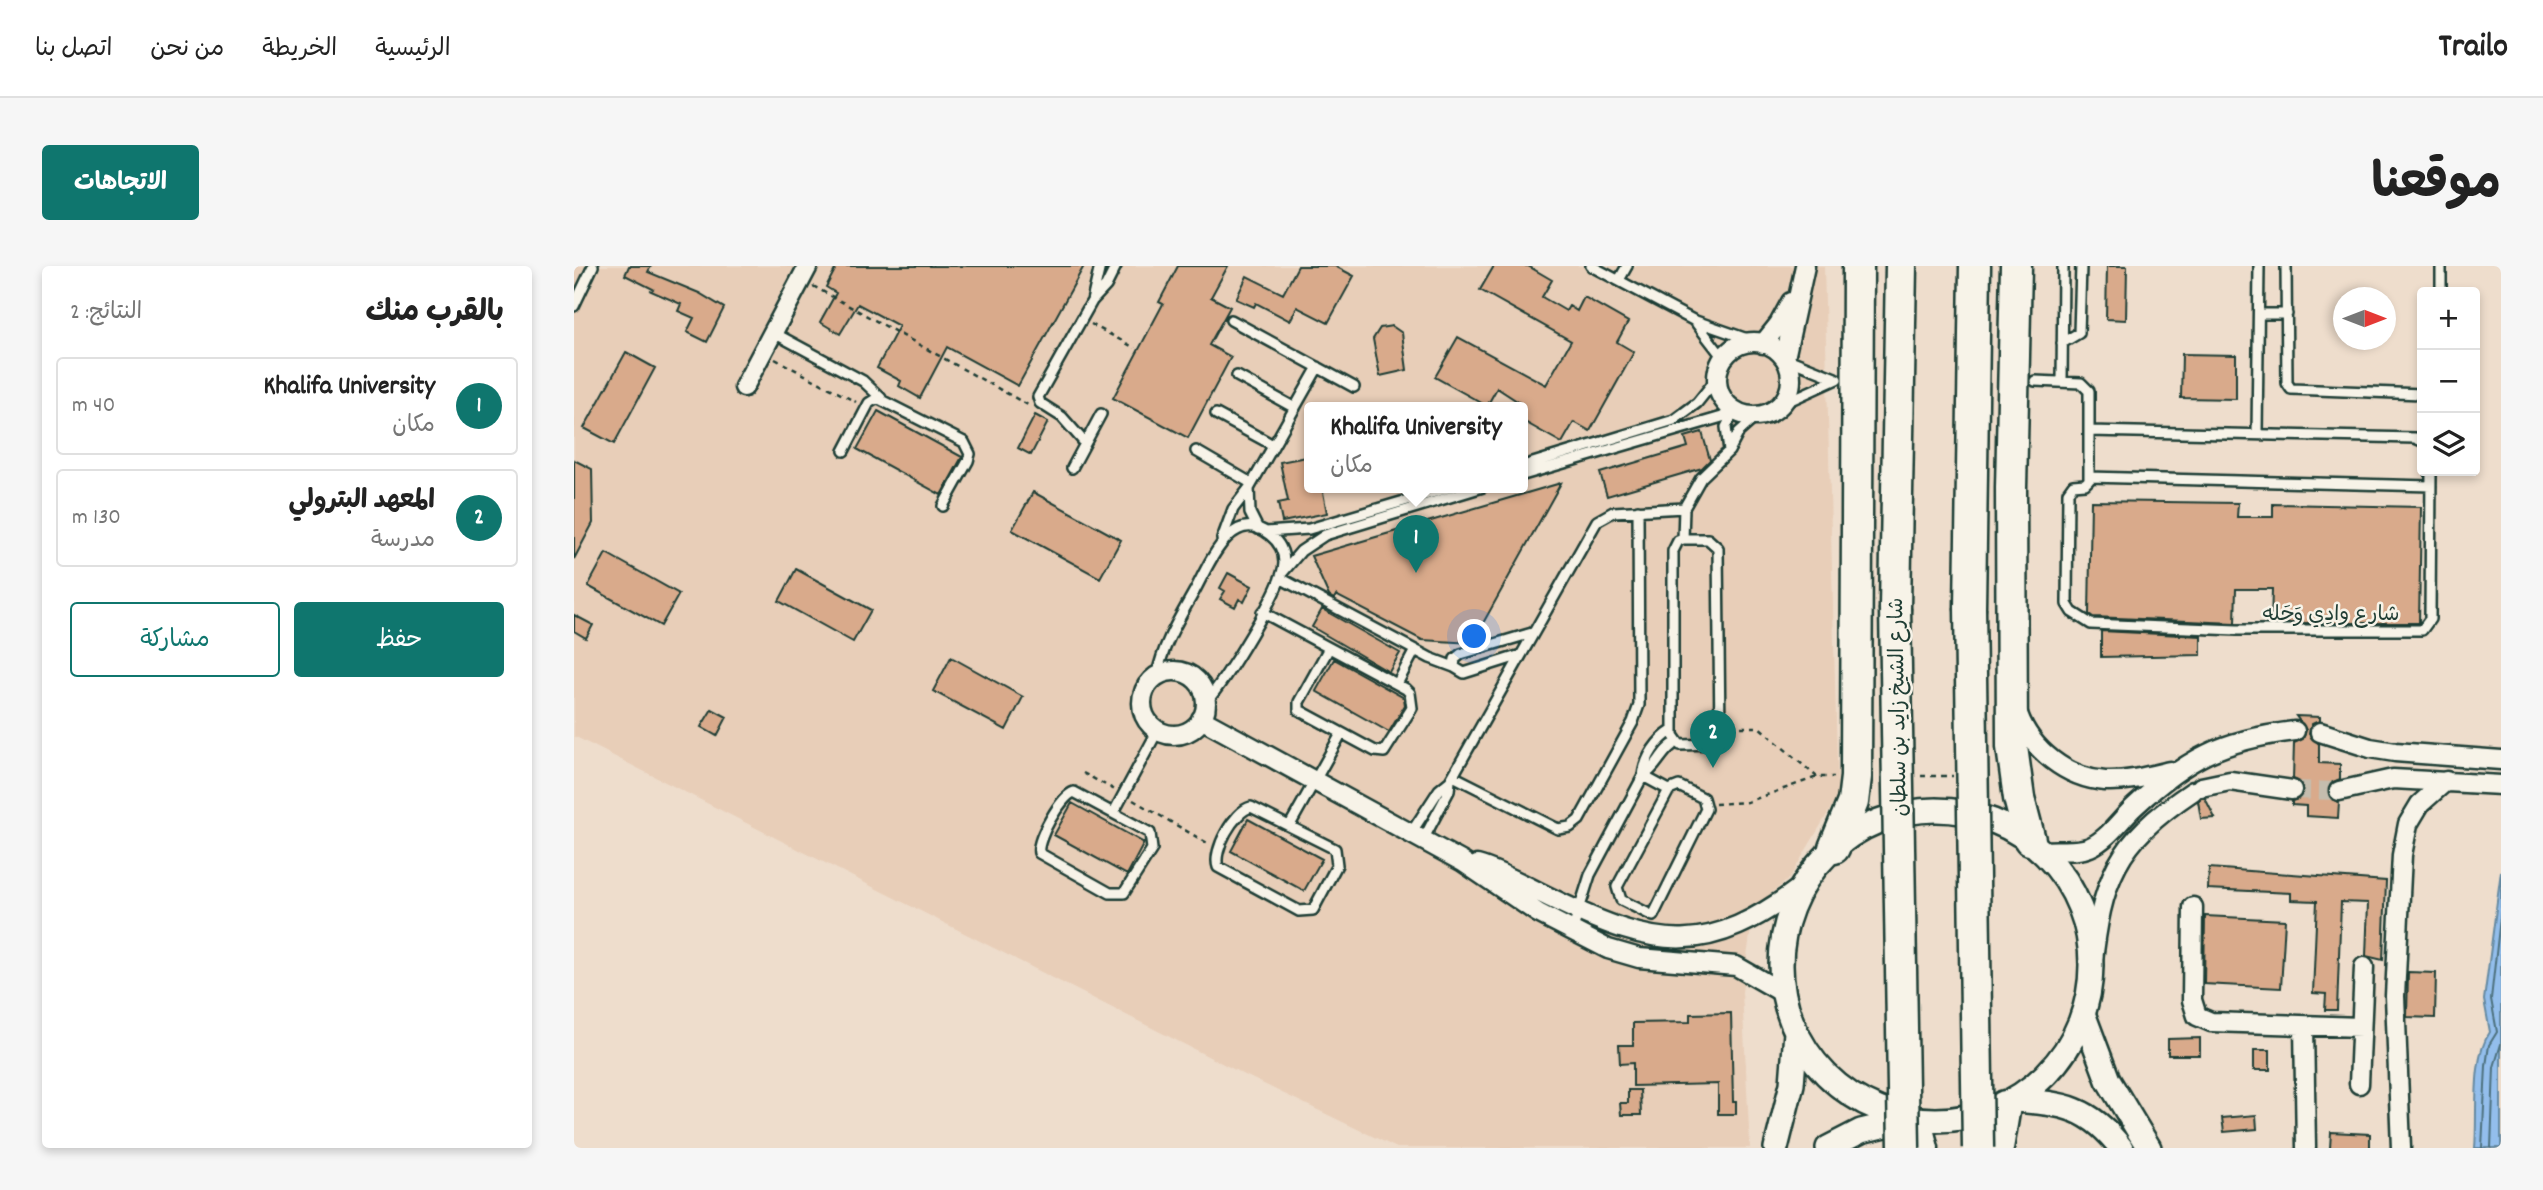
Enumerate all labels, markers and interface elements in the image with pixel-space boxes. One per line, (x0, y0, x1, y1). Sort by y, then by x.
text: Trailo (2439, 25, 2508, 72)
text: اتصل بنا (35, 33, 112, 67)
text: من نحن (150, 33, 224, 67)
text: الخريطة (262, 33, 337, 67)
text: الرئيسية (375, 33, 451, 67)
button: الاتجاهات (42, 145, 199, 220)
text: موقعنا (2371, 151, 2501, 221)
north arrow (2333, 287, 2396, 350)
map controls (2417, 287, 2480, 476)
button: + (2417, 287, 2480, 350)
text: بالقرب منك (366, 293, 504, 336)
text: النتائج: 2 (70, 297, 142, 330)
button: − (2417, 350, 2480, 413)
text: Khalifa University (264, 369, 435, 406)
text: 40 m (72, 390, 115, 423)
text: 1 (476, 390, 482, 423)
popup (1304, 402, 1528, 493)
text: مكان (392, 410, 435, 443)
text: Khalifa University (1330, 410, 1502, 447)
button: layers (2417, 413, 2480, 476)
text: مكان (1330, 451, 1373, 484)
text: المعهد البترولي (288, 483, 435, 520)
text: 130 m (72, 502, 121, 535)
text: 2 (474, 502, 484, 535)
pin: 1 (1393, 515, 1439, 573)
text: مدرسة (371, 525, 435, 558)
street label: شارع الشيخ زايد بن سلطان (1883, 597, 1917, 817)
street label: شارع وادِي وَحَله (2263, 601, 2399, 631)
button: مشاركة (70, 602, 280, 677)
button: حفظ (294, 602, 504, 677)
your location (1457, 619, 1491, 653)
pin: 2 (1690, 710, 1736, 768)

